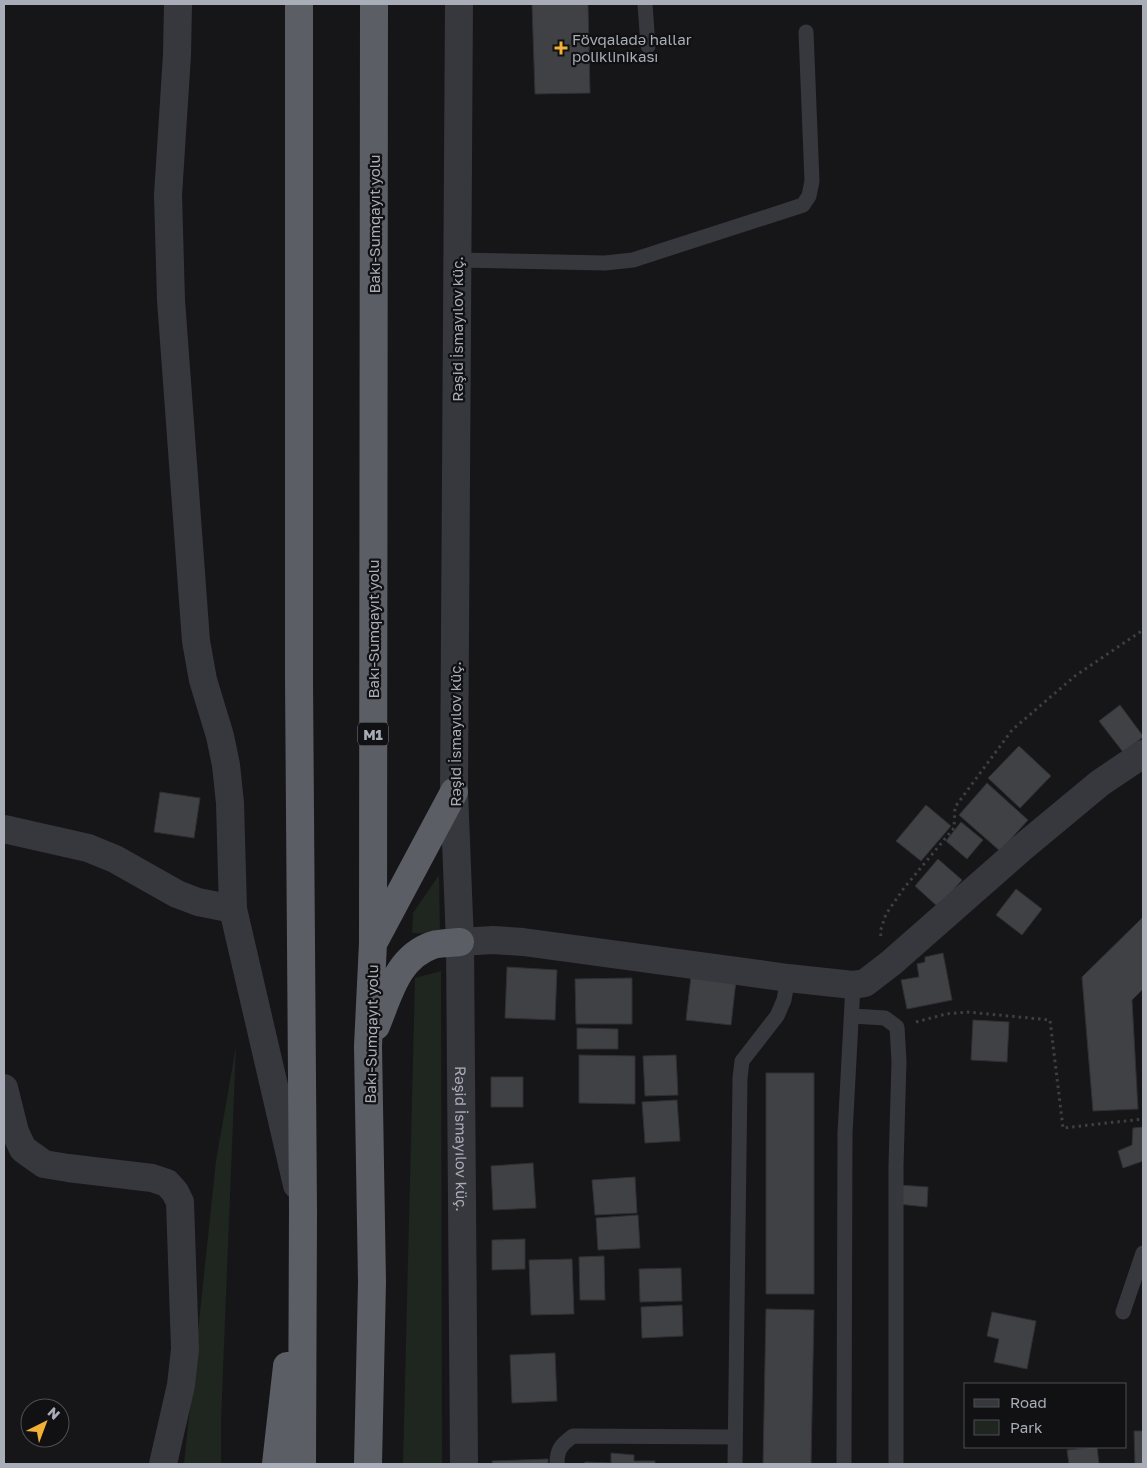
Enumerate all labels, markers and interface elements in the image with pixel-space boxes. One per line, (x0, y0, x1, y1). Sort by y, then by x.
place label: Fövqaladə hallar poliklinikası (572, 30, 692, 65)
marker: Fövqaladə hallar poliklinikası (554, 41, 568, 55)
street label: Bakı-Sumqayıt yolu (365, 154, 383, 294)
street label: Rəşid İsmayılov küç. (448, 256, 466, 402)
street label: Bakı-Sumqayıt yolu (364, 559, 382, 699)
street label: Rəşid İsmayılov küç. (446, 661, 464, 807)
road number: M1 (358, 722, 388, 746)
street label: Bakı-Sumqayıt yolu (361, 964, 381, 1104)
street label: Rəşid İsmayılov küç. (452, 1066, 471, 1212)
legend (964, 1383, 1127, 1448)
text: Road (1010, 1393, 1047, 1411)
north arrow (20, 1398, 70, 1448)
text: N (44, 1403, 64, 1423)
text: Park (1010, 1418, 1043, 1436)

